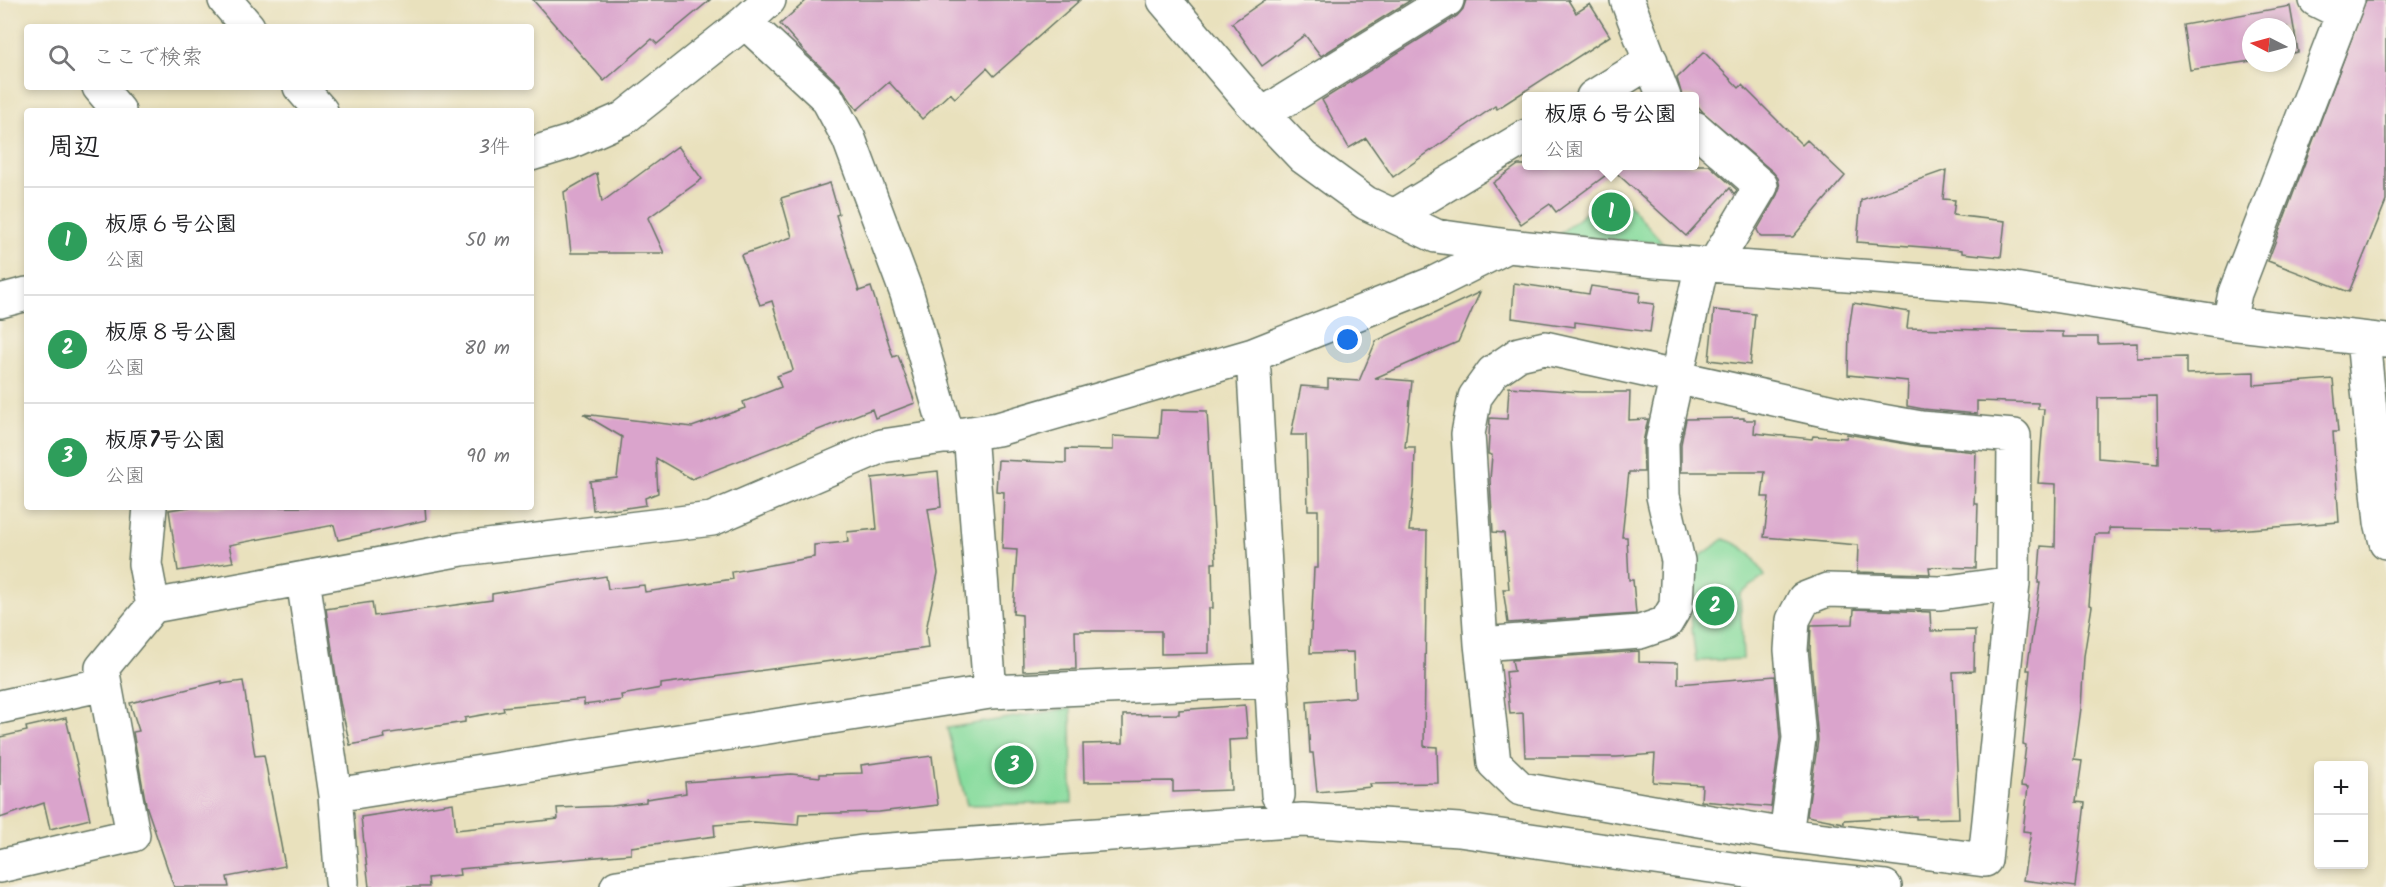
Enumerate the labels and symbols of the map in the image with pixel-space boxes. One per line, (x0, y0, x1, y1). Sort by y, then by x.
north arrow (2242, 18, 2296, 72)
pin: 1 (1592, 190, 1630, 234)
your location (1333, 325, 1362, 354)
pin: 2 (1696, 584, 1734, 628)
pin: 3 (994, 742, 1034, 788)

